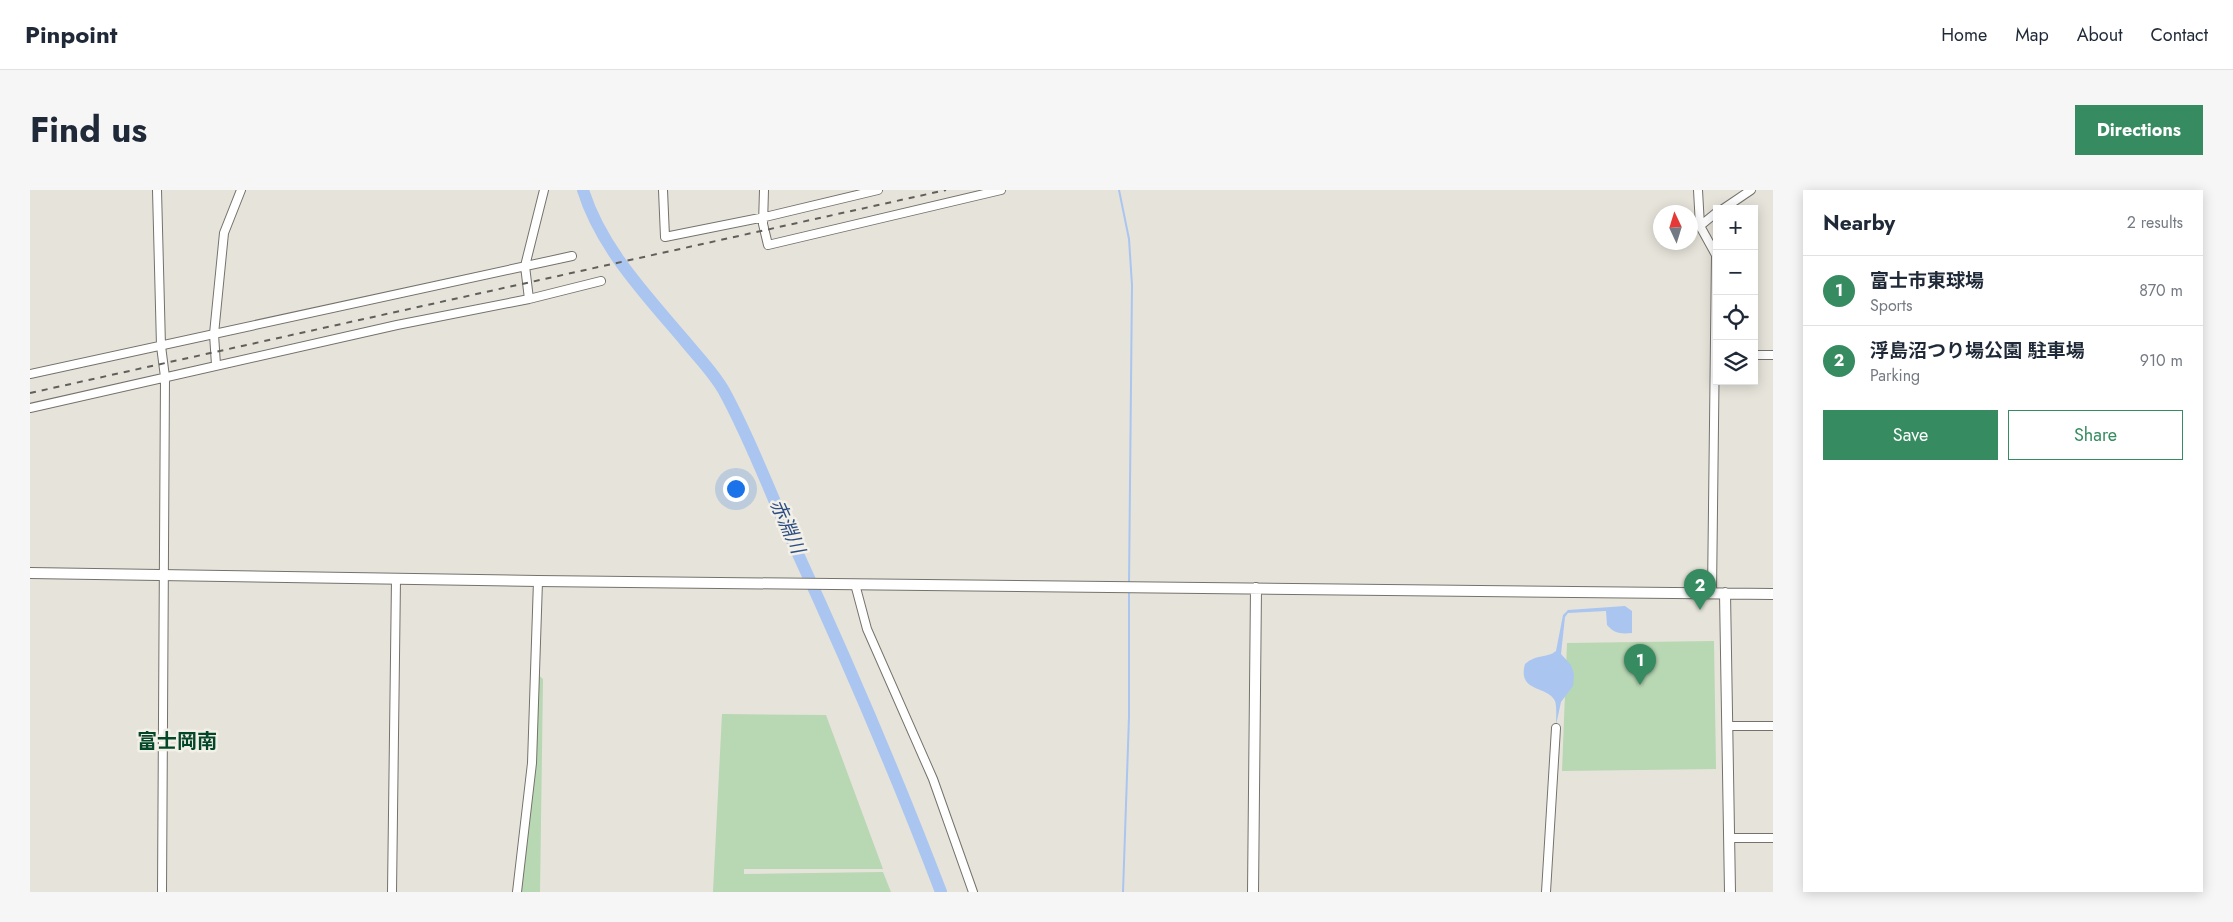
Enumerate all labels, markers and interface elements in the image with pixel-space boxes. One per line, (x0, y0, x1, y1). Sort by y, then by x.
text: Pinpoint (25, 17, 117, 52)
text: Home (1941, 22, 1987, 48)
text: Map (2015, 22, 2049, 48)
text: About (2077, 22, 2122, 48)
text: Contact (2150, 22, 2208, 48)
text: Find us (30, 105, 147, 155)
button: Directions (2075, 105, 2203, 155)
north arrow (1653, 205, 1698, 250)
map controls (1713, 205, 1758, 385)
button: + (1713, 205, 1758, 250)
text: Nearby (1823, 208, 1895, 238)
text: 2 results (2127, 211, 2183, 234)
button: − (1713, 250, 1758, 295)
text: 富士市東球場 (1870, 267, 1984, 294)
text: 1 (1835, 279, 1843, 302)
text: 870 m (2139, 279, 2183, 302)
text: Sports (1870, 294, 1912, 317)
button: locate (1713, 295, 1758, 340)
text: 浮島沼つり場公園 駐車場 (1870, 337, 2085, 364)
button: layers (1713, 340, 1758, 385)
text: 2 (1834, 349, 1844, 372)
text: 910 m (2140, 349, 2183, 372)
text: Parking (1870, 364, 1920, 387)
button: Save (1823, 410, 1998, 460)
button: Share (2008, 410, 2183, 460)
your location (723, 476, 749, 502)
water label: 赤淵川 (764, 495, 812, 560)
pin: 2 (1684, 569, 1716, 610)
pin: 1 (1624, 644, 1656, 685)
district label: 富士岡南 (137, 727, 217, 756)

